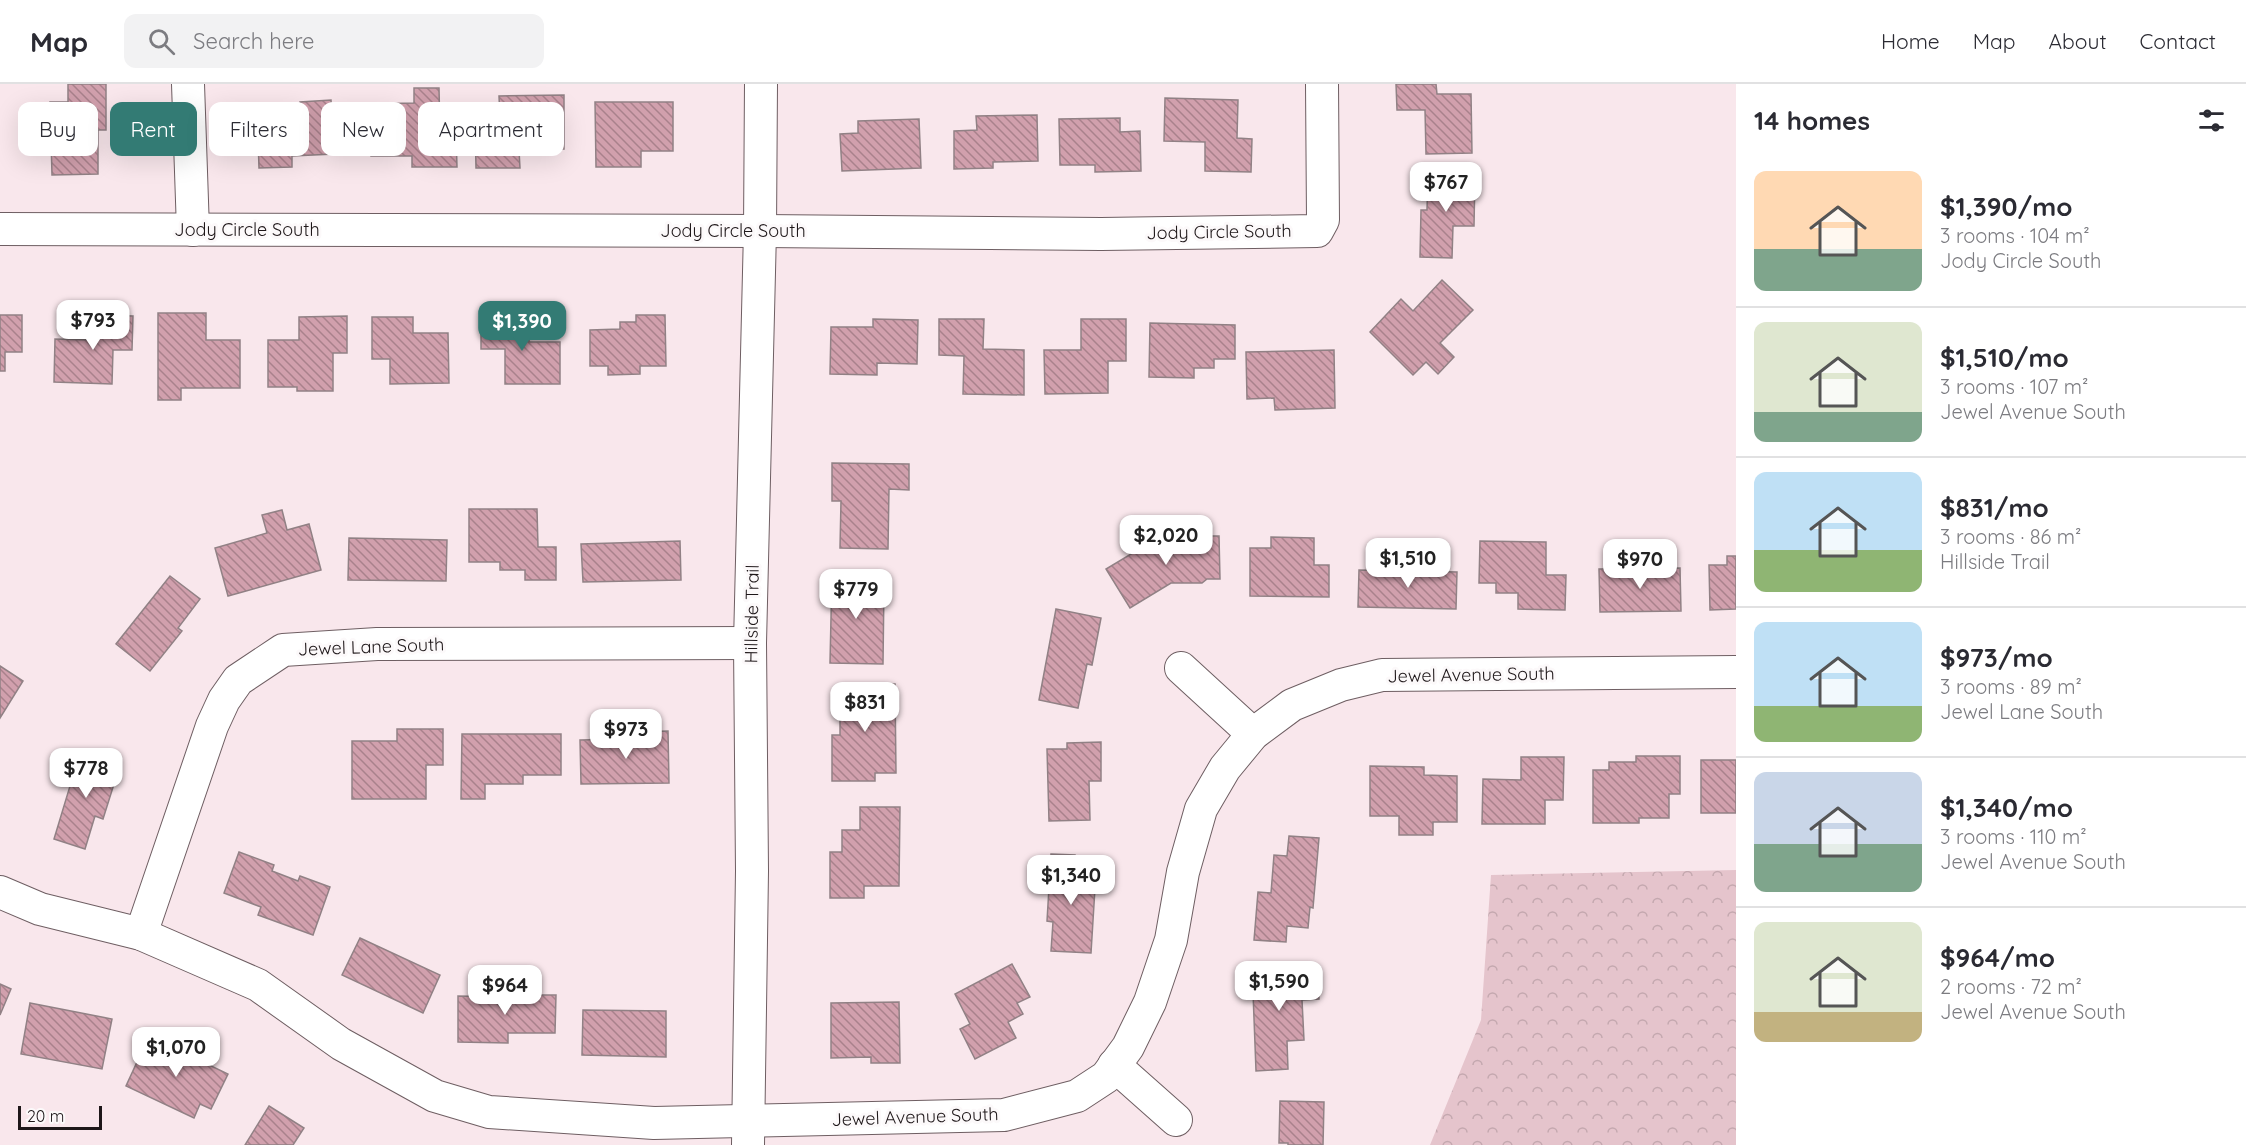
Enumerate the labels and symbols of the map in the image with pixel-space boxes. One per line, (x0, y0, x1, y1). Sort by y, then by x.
pin: $767 (1410, 162, 1482, 213)
street label: Jody Circle South (174, 218, 320, 241)
street label: Jody Circle South (660, 219, 806, 242)
street label: Jody Circle South (1146, 219, 1292, 244)
pin: $793 (57, 300, 129, 351)
pin: $1,390 (473, 301, 571, 352)
pin: $2,020 (1117, 515, 1215, 566)
pin: $1,510 (1359, 538, 1457, 589)
pin: $970 (1604, 539, 1676, 590)
street label: Hillside Trail (739, 564, 764, 664)
pin: $779 (820, 569, 892, 620)
street label: Jewel Lane South (297, 632, 445, 661)
street label: Jewel Avenue South (1387, 662, 1555, 687)
pin: $831 (829, 682, 901, 733)
pin: $973 (590, 709, 662, 760)
pin: $778 (50, 748, 122, 799)
pin: $1,340 (1022, 855, 1120, 906)
pin: $1,590 (1230, 961, 1328, 1012)
pin: $964 (469, 965, 541, 1016)
pin: $1,070 (127, 1027, 225, 1078)
street label: Jewel Avenue South (831, 1102, 999, 1131)
scale bar (18, 1103, 102, 1130)

